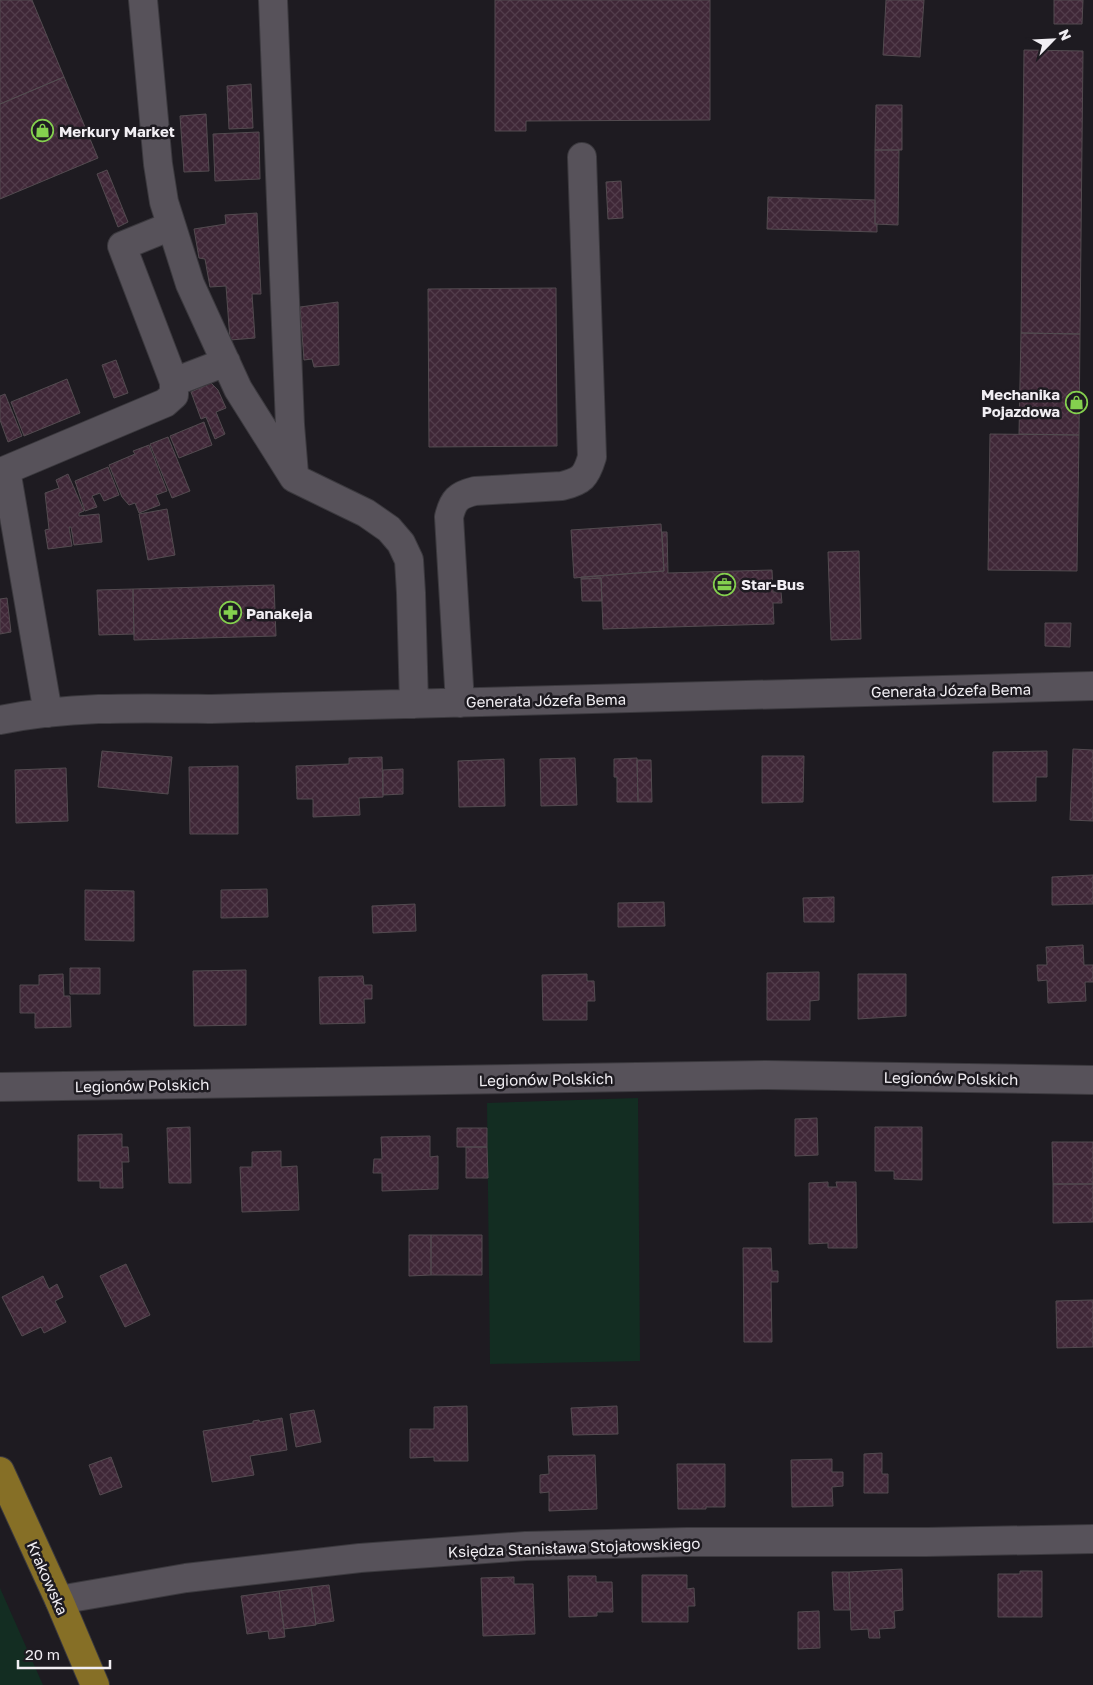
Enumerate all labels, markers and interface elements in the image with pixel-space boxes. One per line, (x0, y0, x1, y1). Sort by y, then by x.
north arrow (1028, 15, 1078, 65)
text: N (1055, 26, 1075, 43)
shop icon: Merkury Market (31, 119, 55, 143)
place label: Merkury Market (59, 122, 175, 140)
place label: Mechanika Pojazdowa (981, 385, 1060, 420)
shop icon: Mechanika Pojazdowa (1064, 391, 1088, 415)
office icon: Star-Bus (713, 572, 737, 596)
place label: Star-Bus (741, 575, 804, 593)
pharmacy icon: Panakeja (218, 601, 242, 625)
place label: Panakeja (246, 604, 313, 622)
street label: Generała Józefa Bema (871, 680, 1031, 700)
street label: Generała Józefa Bema (466, 690, 626, 710)
street label: Legionów Polskich (884, 1068, 1018, 1088)
street label: Legionów Polskich (479, 1069, 613, 1089)
street label: Legionów Polskich (75, 1075, 209, 1095)
street label: Księdza Stanisława Stojałowskiego (447, 1534, 701, 1560)
street label: Krakowska (24, 1539, 72, 1617)
scale bar (18, 1638, 110, 1670)
text: 20 m (25, 1645, 60, 1663)

